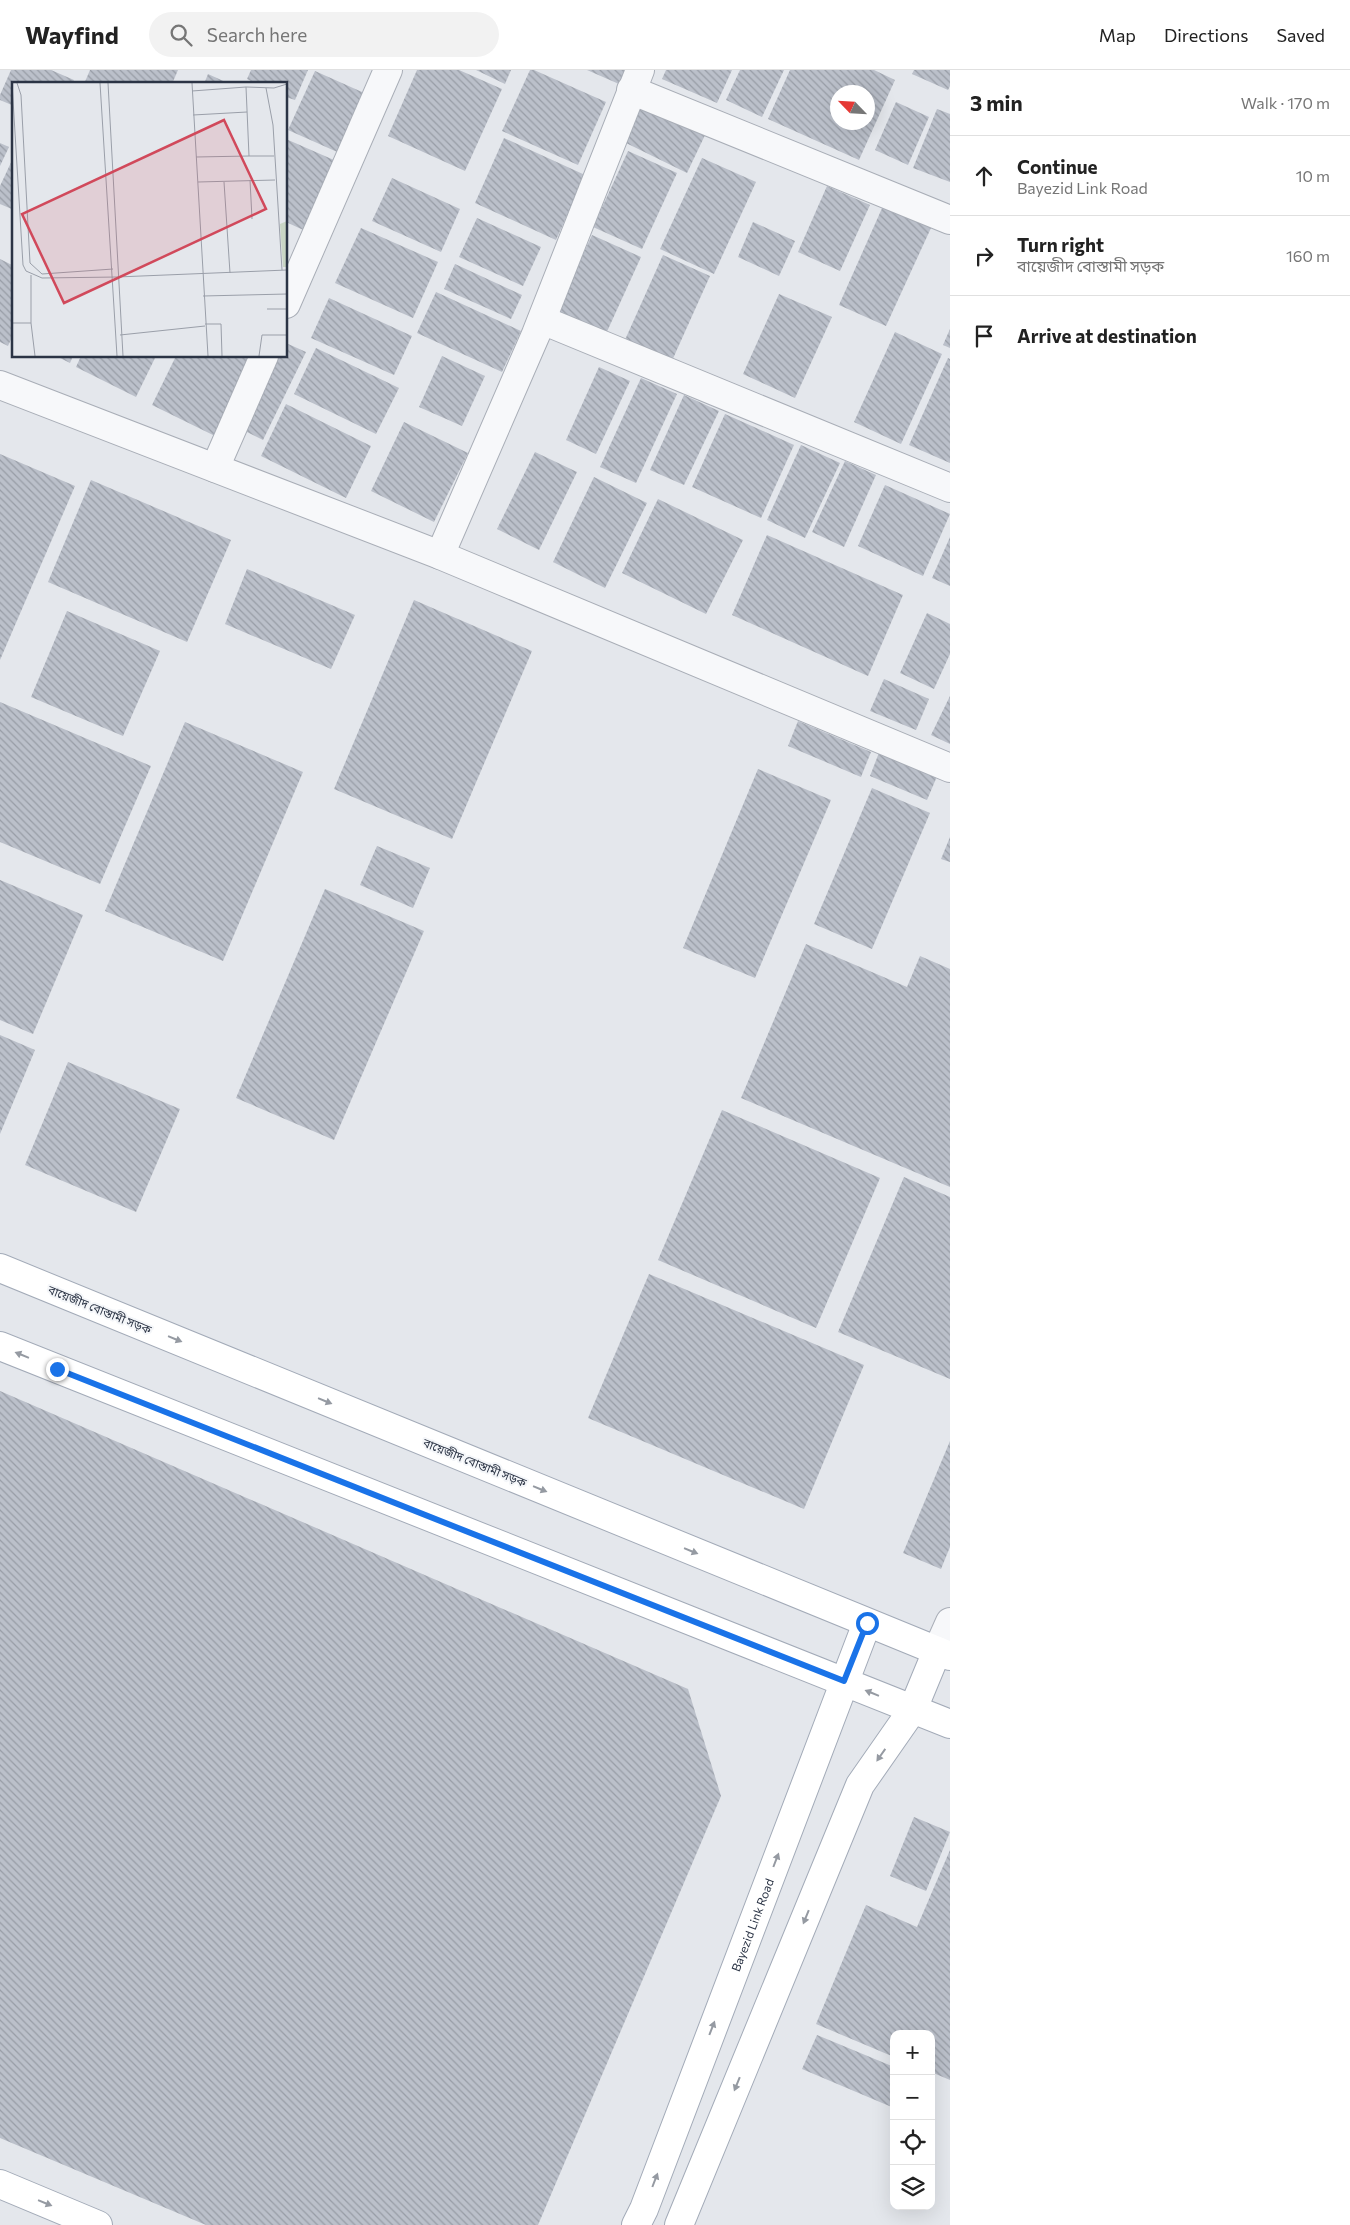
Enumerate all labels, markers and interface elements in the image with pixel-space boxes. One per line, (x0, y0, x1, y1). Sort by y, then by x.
search box (149, 12, 499, 57)
text: Wayfind (25, 20, 119, 49)
icon: search (167, 21, 195, 49)
text: Search here (207, 23, 307, 46)
text: Map (1099, 24, 1136, 46)
text: Directions (1164, 24, 1248, 46)
text: Saved (1276, 24, 1325, 46)
inset map (12, 82, 288, 358)
north arrow (830, 85, 875, 130)
text: 3 min (970, 90, 1023, 115)
text: Walk · 170 m (1241, 93, 1330, 112)
text: Continue (1017, 155, 1097, 178)
icon: ahead (970, 162, 998, 190)
text: 10 m (1296, 166, 1330, 185)
text: Bayezid Link Road (1017, 178, 1148, 197)
text: Turn right (1017, 233, 1104, 256)
icon: right (970, 242, 998, 270)
text: 160 m (1286, 246, 1330, 265)
text: বায়েজীদ বোস্তামী সড়ক (1017, 256, 1164, 275)
icon: arrive (970, 322, 998, 350)
text: Arrive at destination (1017, 324, 1197, 347)
street label: বায়েজীদ বোস্তামী সড়ক (45, 1281, 154, 1337)
one-way arrow (168, 1336, 182, 1344)
one-way arrow (14, 1351, 29, 1359)
route end (46, 1358, 69, 1381)
one-way arrow (318, 1397, 333, 1405)
street label: বায়েজীদ বোস্তামী সড়ক (420, 1434, 529, 1490)
one-way arrow (533, 1485, 548, 1493)
one-way arrow (683, 1547, 698, 1555)
route start (856, 1612, 879, 1635)
one-way arrow (865, 1688, 879, 1696)
one-way arrow (876, 1748, 886, 1761)
one-way arrow (772, 1852, 780, 1867)
street label: Bayezid Link Road (728, 1876, 776, 1973)
one-way arrow (801, 1910, 809, 1924)
one-way arrow (708, 2020, 716, 2035)
map controls (890, 2030, 935, 2210)
button: + (890, 2030, 935, 2075)
button: − (890, 2075, 935, 2120)
one-way arrow (733, 2077, 741, 2092)
button: locate (890, 2120, 935, 2165)
button: layers (890, 2165, 935, 2210)
one-way arrow (651, 2173, 659, 2187)
one-way arrow (38, 2199, 53, 2207)

